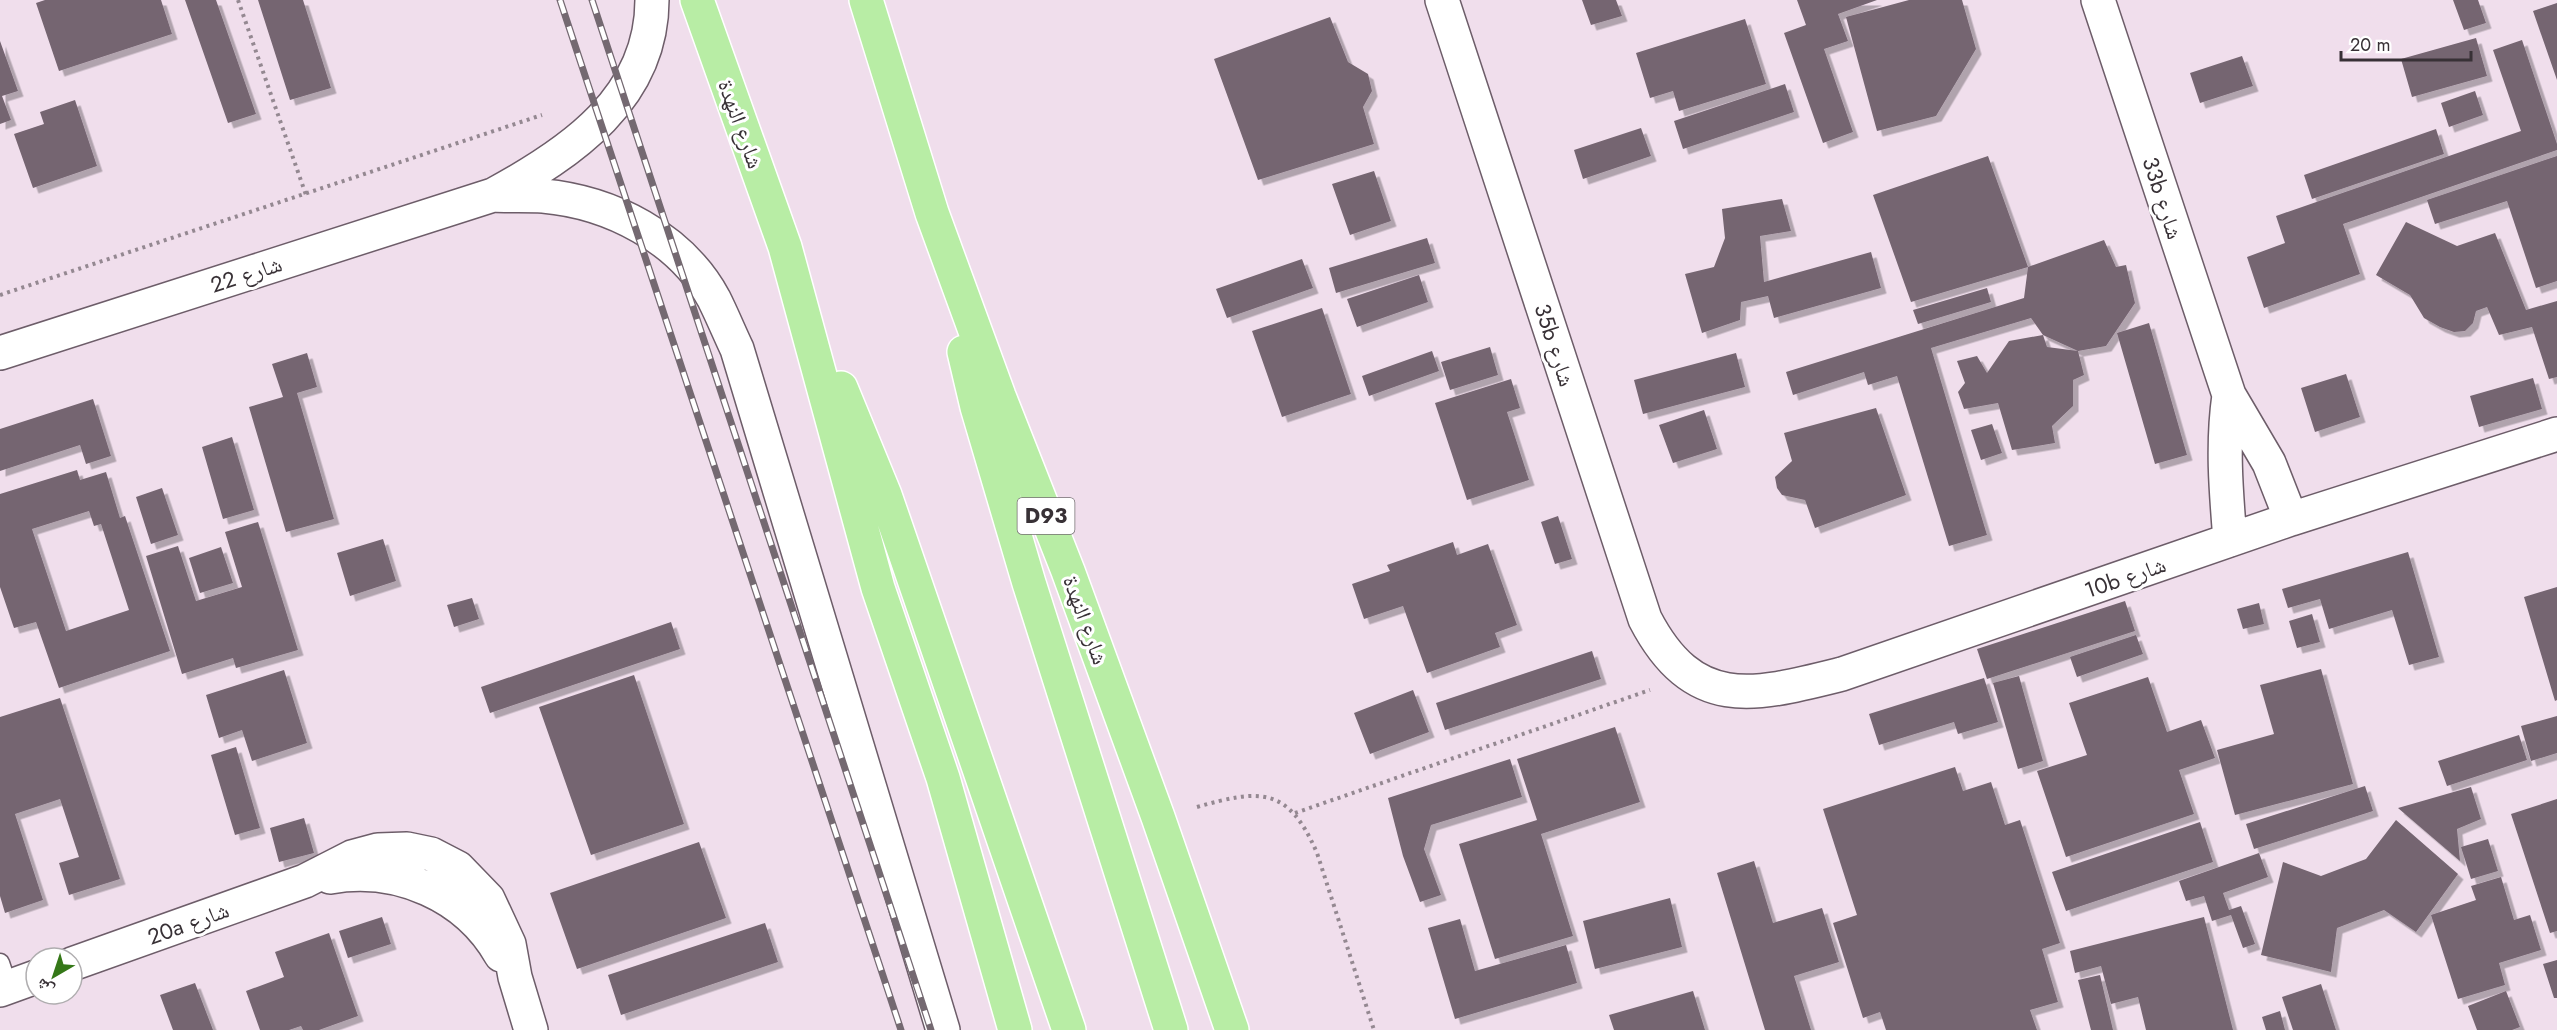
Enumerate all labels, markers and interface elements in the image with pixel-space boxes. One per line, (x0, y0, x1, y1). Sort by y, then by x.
scale bar (2341, 24, 2472, 62)
text: 20 m (2350, 32, 2390, 58)
street label: شارع النهدة (710, 75, 772, 173)
street label: 33b شارع (2135, 153, 2191, 243)
street label: شارع 22 (206, 247, 286, 301)
street label: 35b شارع (1527, 299, 1583, 391)
road number: D93 (1018, 498, 1074, 534)
street label: 10b شارع (2080, 548, 2170, 606)
street label: شارع النهدة (1055, 571, 1117, 669)
street label: 20a شارع (143, 893, 233, 953)
north arrow (24, 946, 84, 1006)
text: ش (31, 973, 59, 1002)

